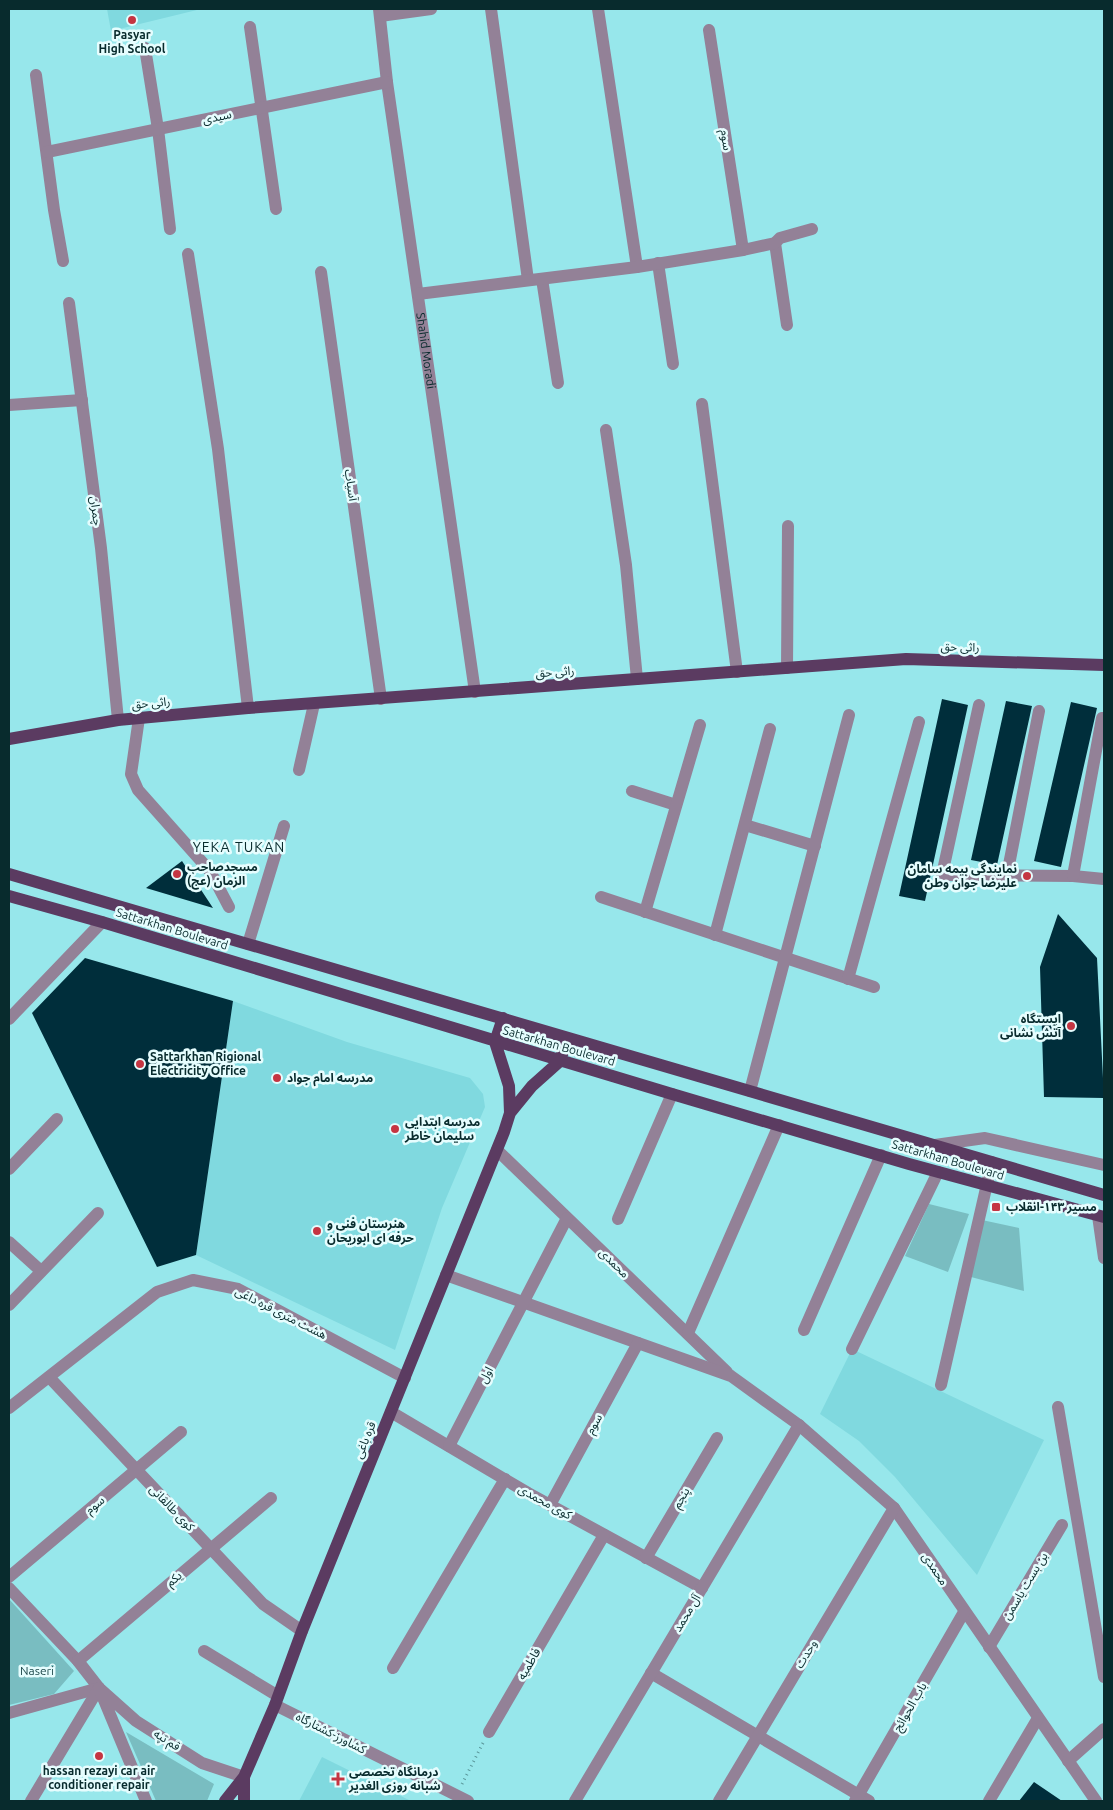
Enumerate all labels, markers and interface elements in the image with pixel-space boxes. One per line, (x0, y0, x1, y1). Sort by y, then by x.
marker: Pasyar High School (126, 14, 138, 26)
place label: Pasyar High School (99, 28, 166, 55)
street label: سیدی (201, 107, 233, 127)
street label: سوم (715, 129, 735, 152)
street label: Shahid Moradi (414, 312, 438, 390)
street label: آسیاب (342, 468, 360, 502)
street label: چمران (86, 495, 105, 527)
street label: راثی حق (940, 639, 980, 656)
street label: راثی حق (535, 664, 575, 681)
street label: راثی حق (131, 694, 171, 713)
district label: YEKA TUKAN (193, 839, 285, 855)
place label: مسجدصاحب الزمان (عج) (187, 860, 258, 890)
place label: نمایندگی بیمه سامان علیرضا جوان وطن (908, 862, 1017, 890)
marker: مسجدصاحب الزمان (عج) (171, 868, 183, 880)
marker: نمایندگی بیمه سامان علیرضا جوان وطن (1021, 870, 1033, 882)
street label: Sattarkhan Boulevard (115, 905, 230, 952)
place label: ایستگاه آتش نشانی (1000, 1012, 1062, 1040)
marker: ایستگاه آتش نشانی (1065, 1020, 1077, 1032)
street label: Sattarkhan Boulevard (502, 1023, 617, 1068)
place label: Sattarkhan Rigional Electricity Office (150, 1050, 262, 1077)
marker: Sattarkhan Rigional Electricity Office (134, 1058, 146, 1070)
place label: مدرسه امام جواد (287, 1071, 373, 1087)
marker: مدرسه امام جواد (271, 1072, 283, 1084)
place label: مدرسه ابتدایی سلیمان خاطر (404, 1115, 480, 1143)
marker: مدرسه ابتدایی سلیمان خاطر (389, 1123, 401, 1135)
street label: Sattarkhan Boulevard (891, 1137, 1006, 1182)
place label: مسیر ۱۴۳-انقلاب (1006, 1200, 1097, 1214)
marker: مسیر ۱۴۳-انقلاب (990, 1201, 1002, 1213)
place label: هنرستان فنی و حرفه ای ابوریحان (327, 1217, 414, 1245)
marker: هنرستان فنی و حرفه ای ابوریحان (311, 1225, 323, 1237)
street label: محمدی (596, 1245, 632, 1281)
street label: هشت متری قره داغی (233, 1284, 329, 1342)
street label: اول (476, 1364, 496, 1386)
street label: سوم (583, 1411, 607, 1437)
street label: قره باغی (351, 1419, 379, 1461)
street label: کوی طالقانی (147, 1482, 198, 1535)
street label: کوی محمدی (516, 1482, 575, 1523)
street label: پنجم (669, 1485, 694, 1512)
street label: سوم (82, 1493, 109, 1519)
street label: محمدی (919, 1550, 951, 1588)
street label: بن بست یاسمن (999, 1550, 1051, 1622)
street label: یکم (163, 1568, 186, 1591)
street label: آل محمد (670, 1591, 703, 1634)
street label: وحدت (792, 1637, 820, 1671)
street label: فاطمیه (514, 1646, 544, 1682)
park label: Naseri (20, 1664, 54, 1677)
street label: باب الحوائج (890, 1680, 931, 1735)
street label: کشاورز-کشتارگاه (294, 1709, 369, 1757)
street label: قم تپه (150, 1726, 183, 1755)
marker: hassan rezayi car air conditioner repair (93, 1750, 105, 1762)
place label: hassan rezayi car air conditioner repair (43, 1764, 155, 1791)
place label: درمانگاه تخصصی شبانه روزی الغدیر (348, 1765, 441, 1793)
marker: درمانگاه تخصصی شبانه روزی الغدیر (331, 1772, 345, 1786)

